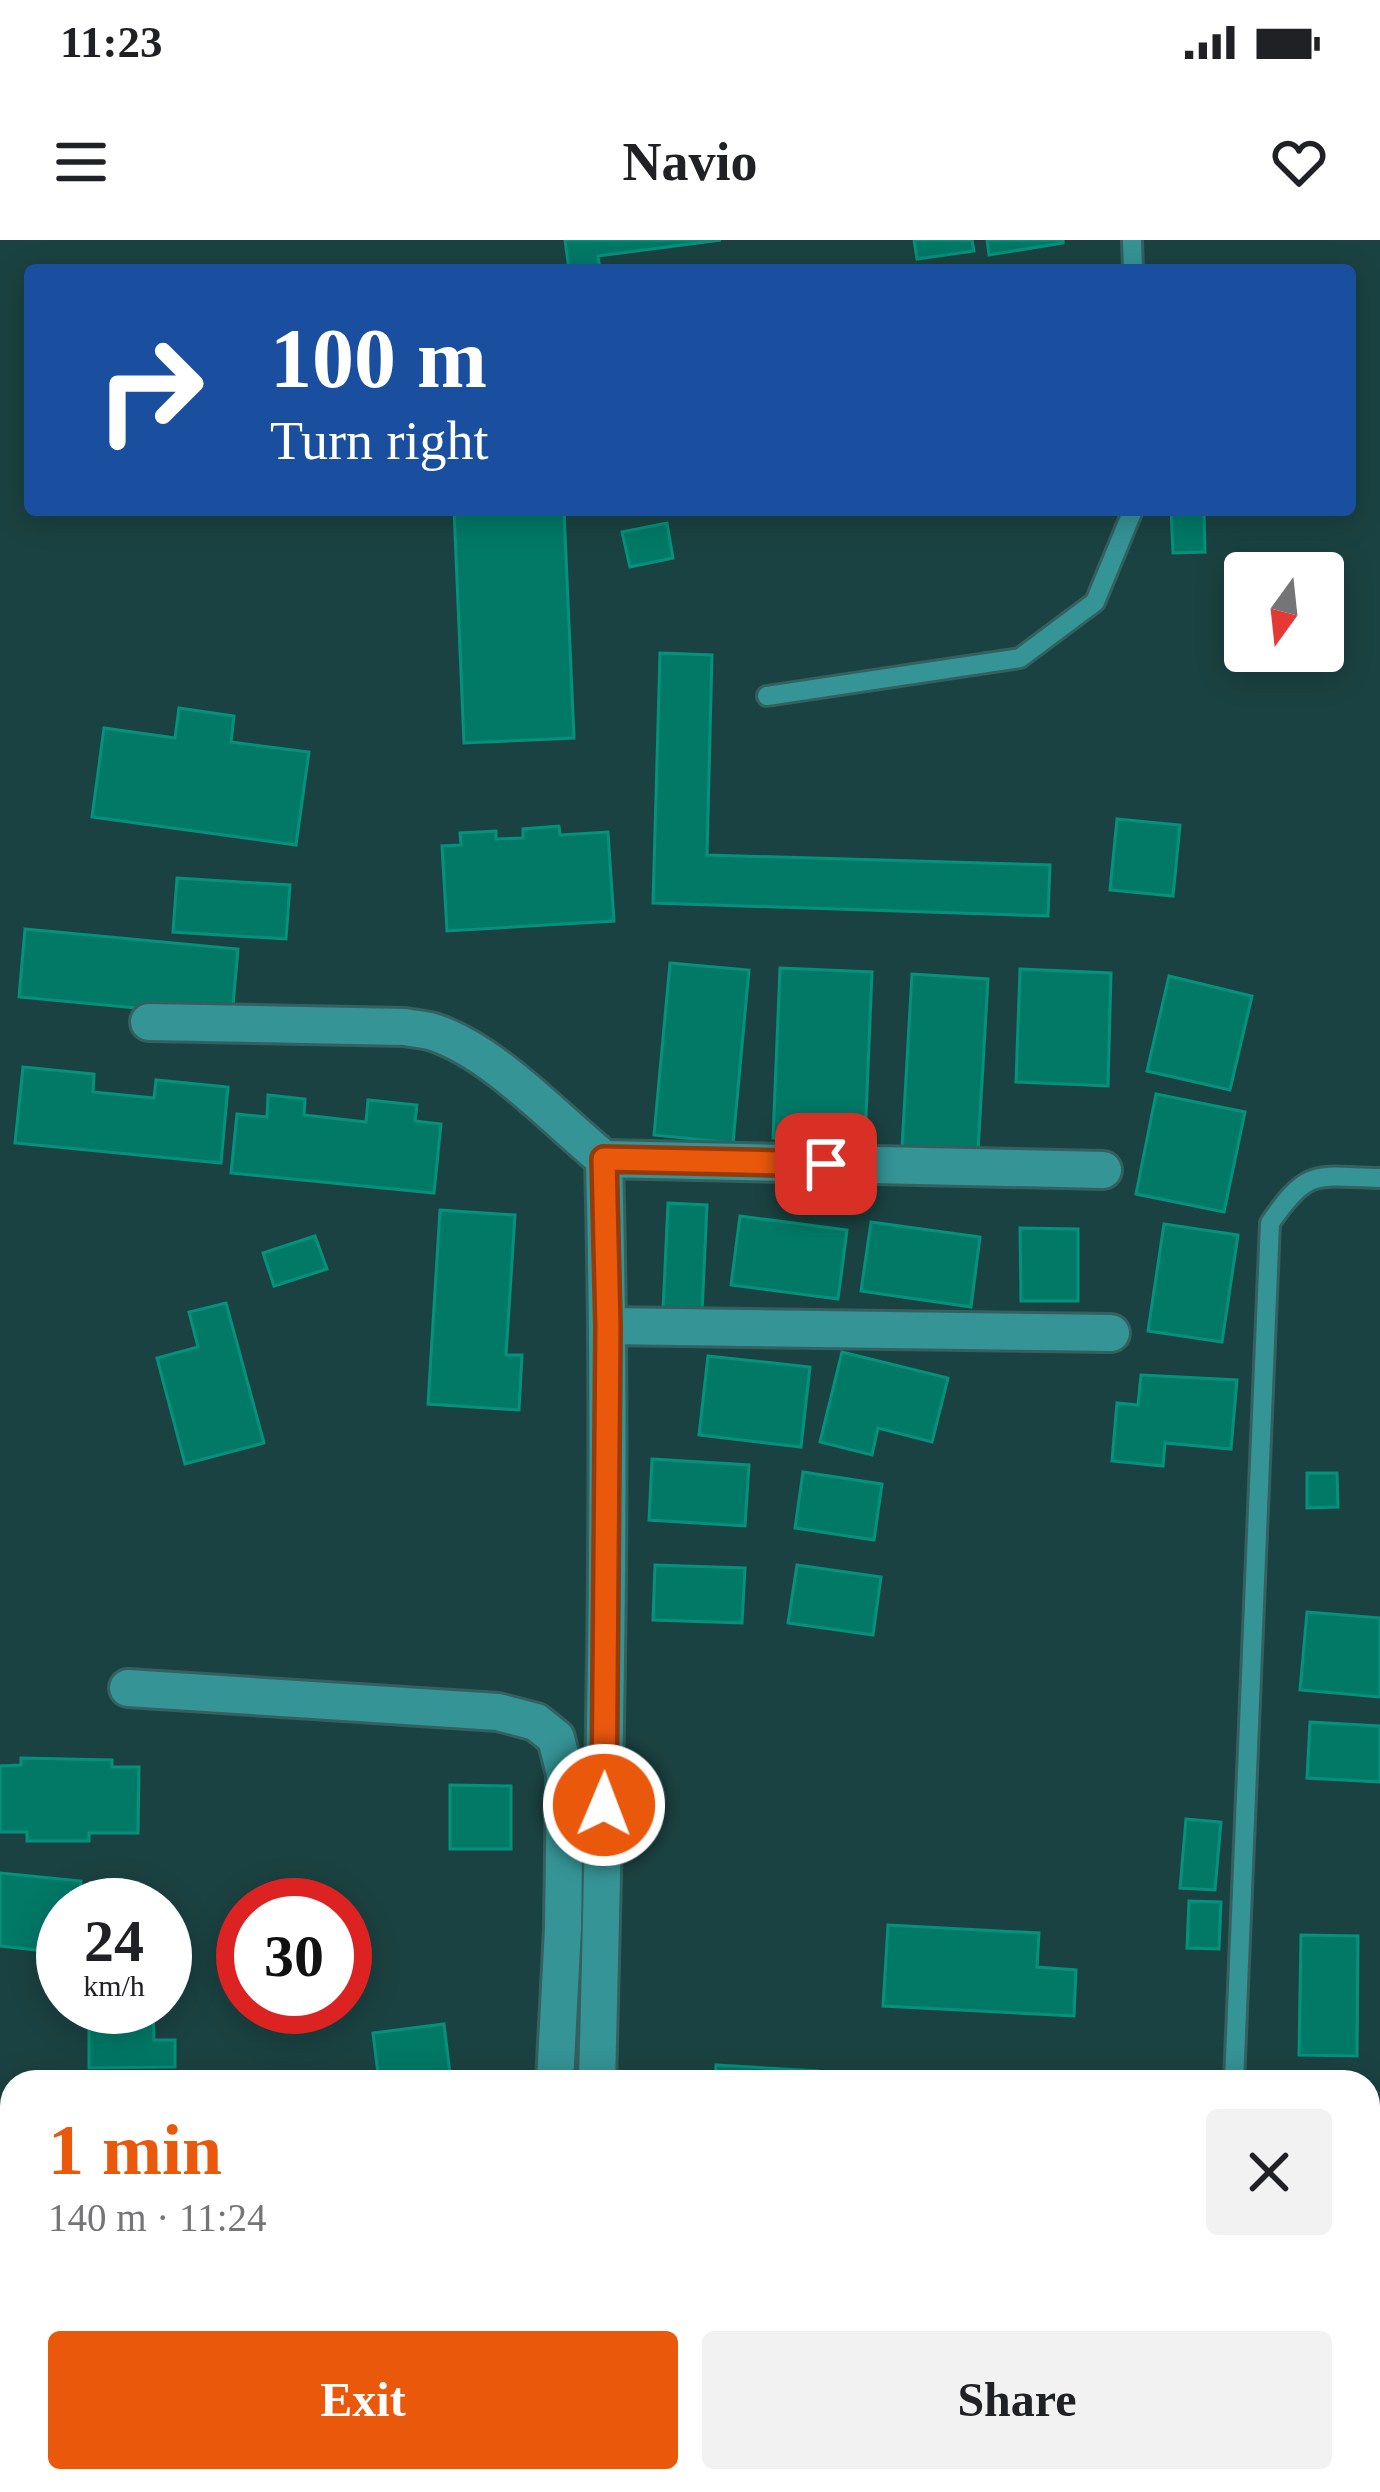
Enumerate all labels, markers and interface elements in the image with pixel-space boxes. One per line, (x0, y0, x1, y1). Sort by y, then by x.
text: 11:23 (60, 17, 163, 67)
icon: menu (48, 129, 114, 195)
icon: heart (1266, 129, 1332, 195)
text: Navio (623, 132, 758, 192)
icon: right (72, 312, 228, 468)
text: 100 m (270, 312, 487, 405)
text: Turn right (270, 411, 489, 471)
north arrow (1224, 552, 1344, 672)
map controls (1224, 552, 1344, 672)
pin (775, 1113, 877, 1215)
icon: arrive (793, 1131, 859, 1197)
position arrow (541, 1742, 667, 1868)
speed limit sign: 30 (216, 1878, 372, 2034)
text: 24 (84, 1908, 144, 1974)
text: km/h (83, 1969, 145, 2002)
button: close (1206, 2109, 1332, 2235)
text: 1 min (48, 2110, 222, 2190)
text: 140 m · 11:24 (48, 2196, 266, 2239)
button: Exit (48, 2331, 678, 2469)
button: Share (702, 2331, 1332, 2469)

